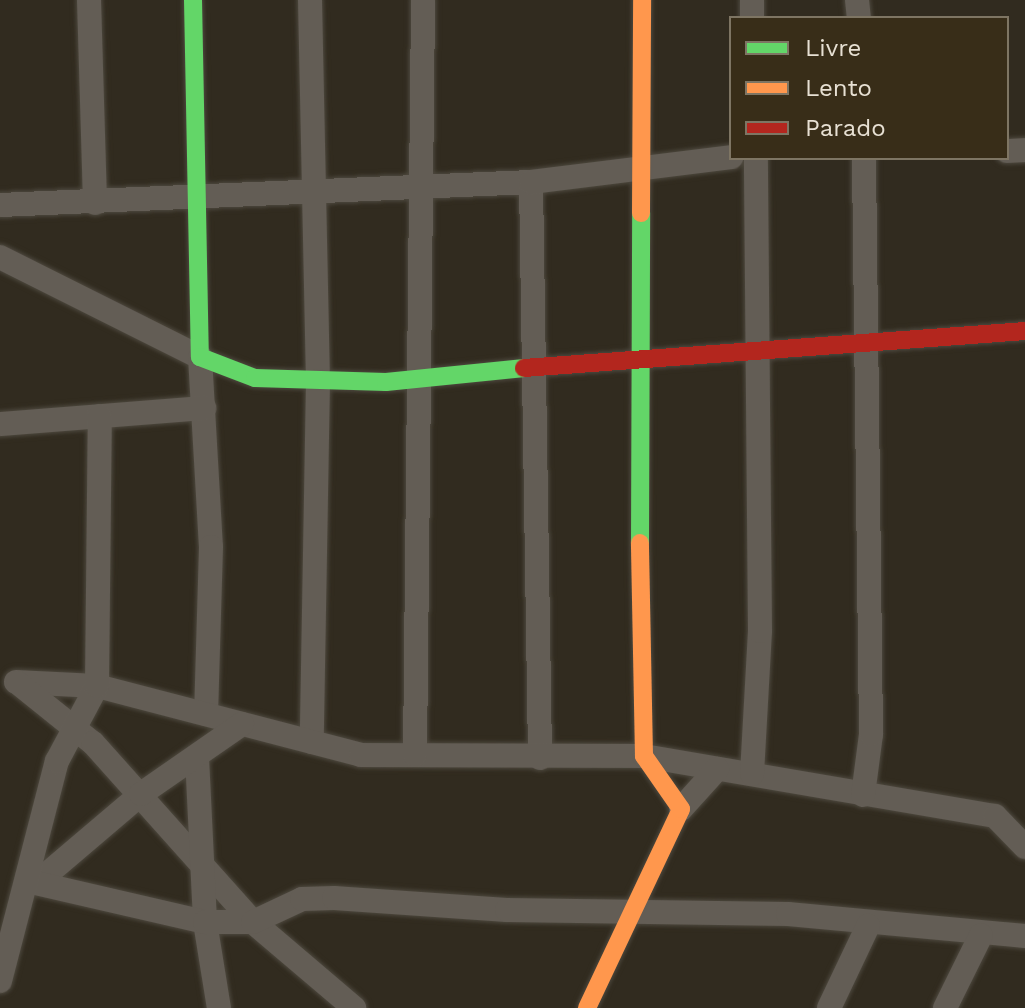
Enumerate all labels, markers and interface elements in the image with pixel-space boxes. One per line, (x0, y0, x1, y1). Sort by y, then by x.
legend (729, 16, 1009, 160)
text: Livre (805, 34, 861, 62)
text: Lento (805, 74, 872, 102)
text: Parado (805, 114, 886, 142)

